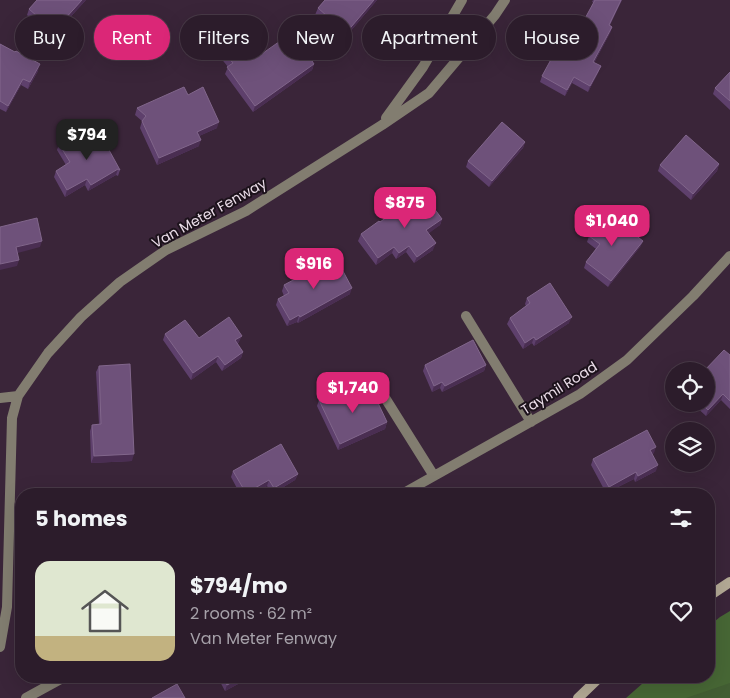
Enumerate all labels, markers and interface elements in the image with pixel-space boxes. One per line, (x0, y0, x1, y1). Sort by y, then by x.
chip: Buy (15, 15, 84, 60)
chip: Rent (94, 15, 170, 60)
chip: Filters (180, 15, 268, 60)
chip: New (278, 15, 352, 60)
chip: Apartment (362, 15, 496, 60)
chip: House (506, 15, 598, 60)
pin: $794 (57, 119, 117, 161)
text: $794 (67, 123, 107, 146)
street label: Van Meter Fenway (148, 173, 270, 253)
pin: $875 (375, 186, 435, 229)
text: $875 (385, 191, 425, 214)
pin: $1,040 (571, 204, 653, 247)
text: $1,040 (586, 209, 638, 232)
pin: $916 (284, 248, 344, 290)
text: $916 (296, 252, 332, 275)
street label: Taymil Road (517, 357, 601, 419)
map controls (665, 362, 715, 472)
button: locate (665, 362, 715, 412)
pin: $1,740 (312, 372, 394, 414)
text: $1,740 (328, 376, 378, 399)
button: layers (665, 422, 715, 472)
text: 5 homes (35, 504, 128, 533)
icon: filters (667, 504, 695, 532)
text: $794/mo (190, 571, 287, 600)
icon: home (75, 581, 135, 641)
icon: heart (667, 597, 695, 625)
text: 2 rooms · 62 m² (190, 602, 312, 625)
text: Van Meter Fenway (190, 627, 337, 650)

